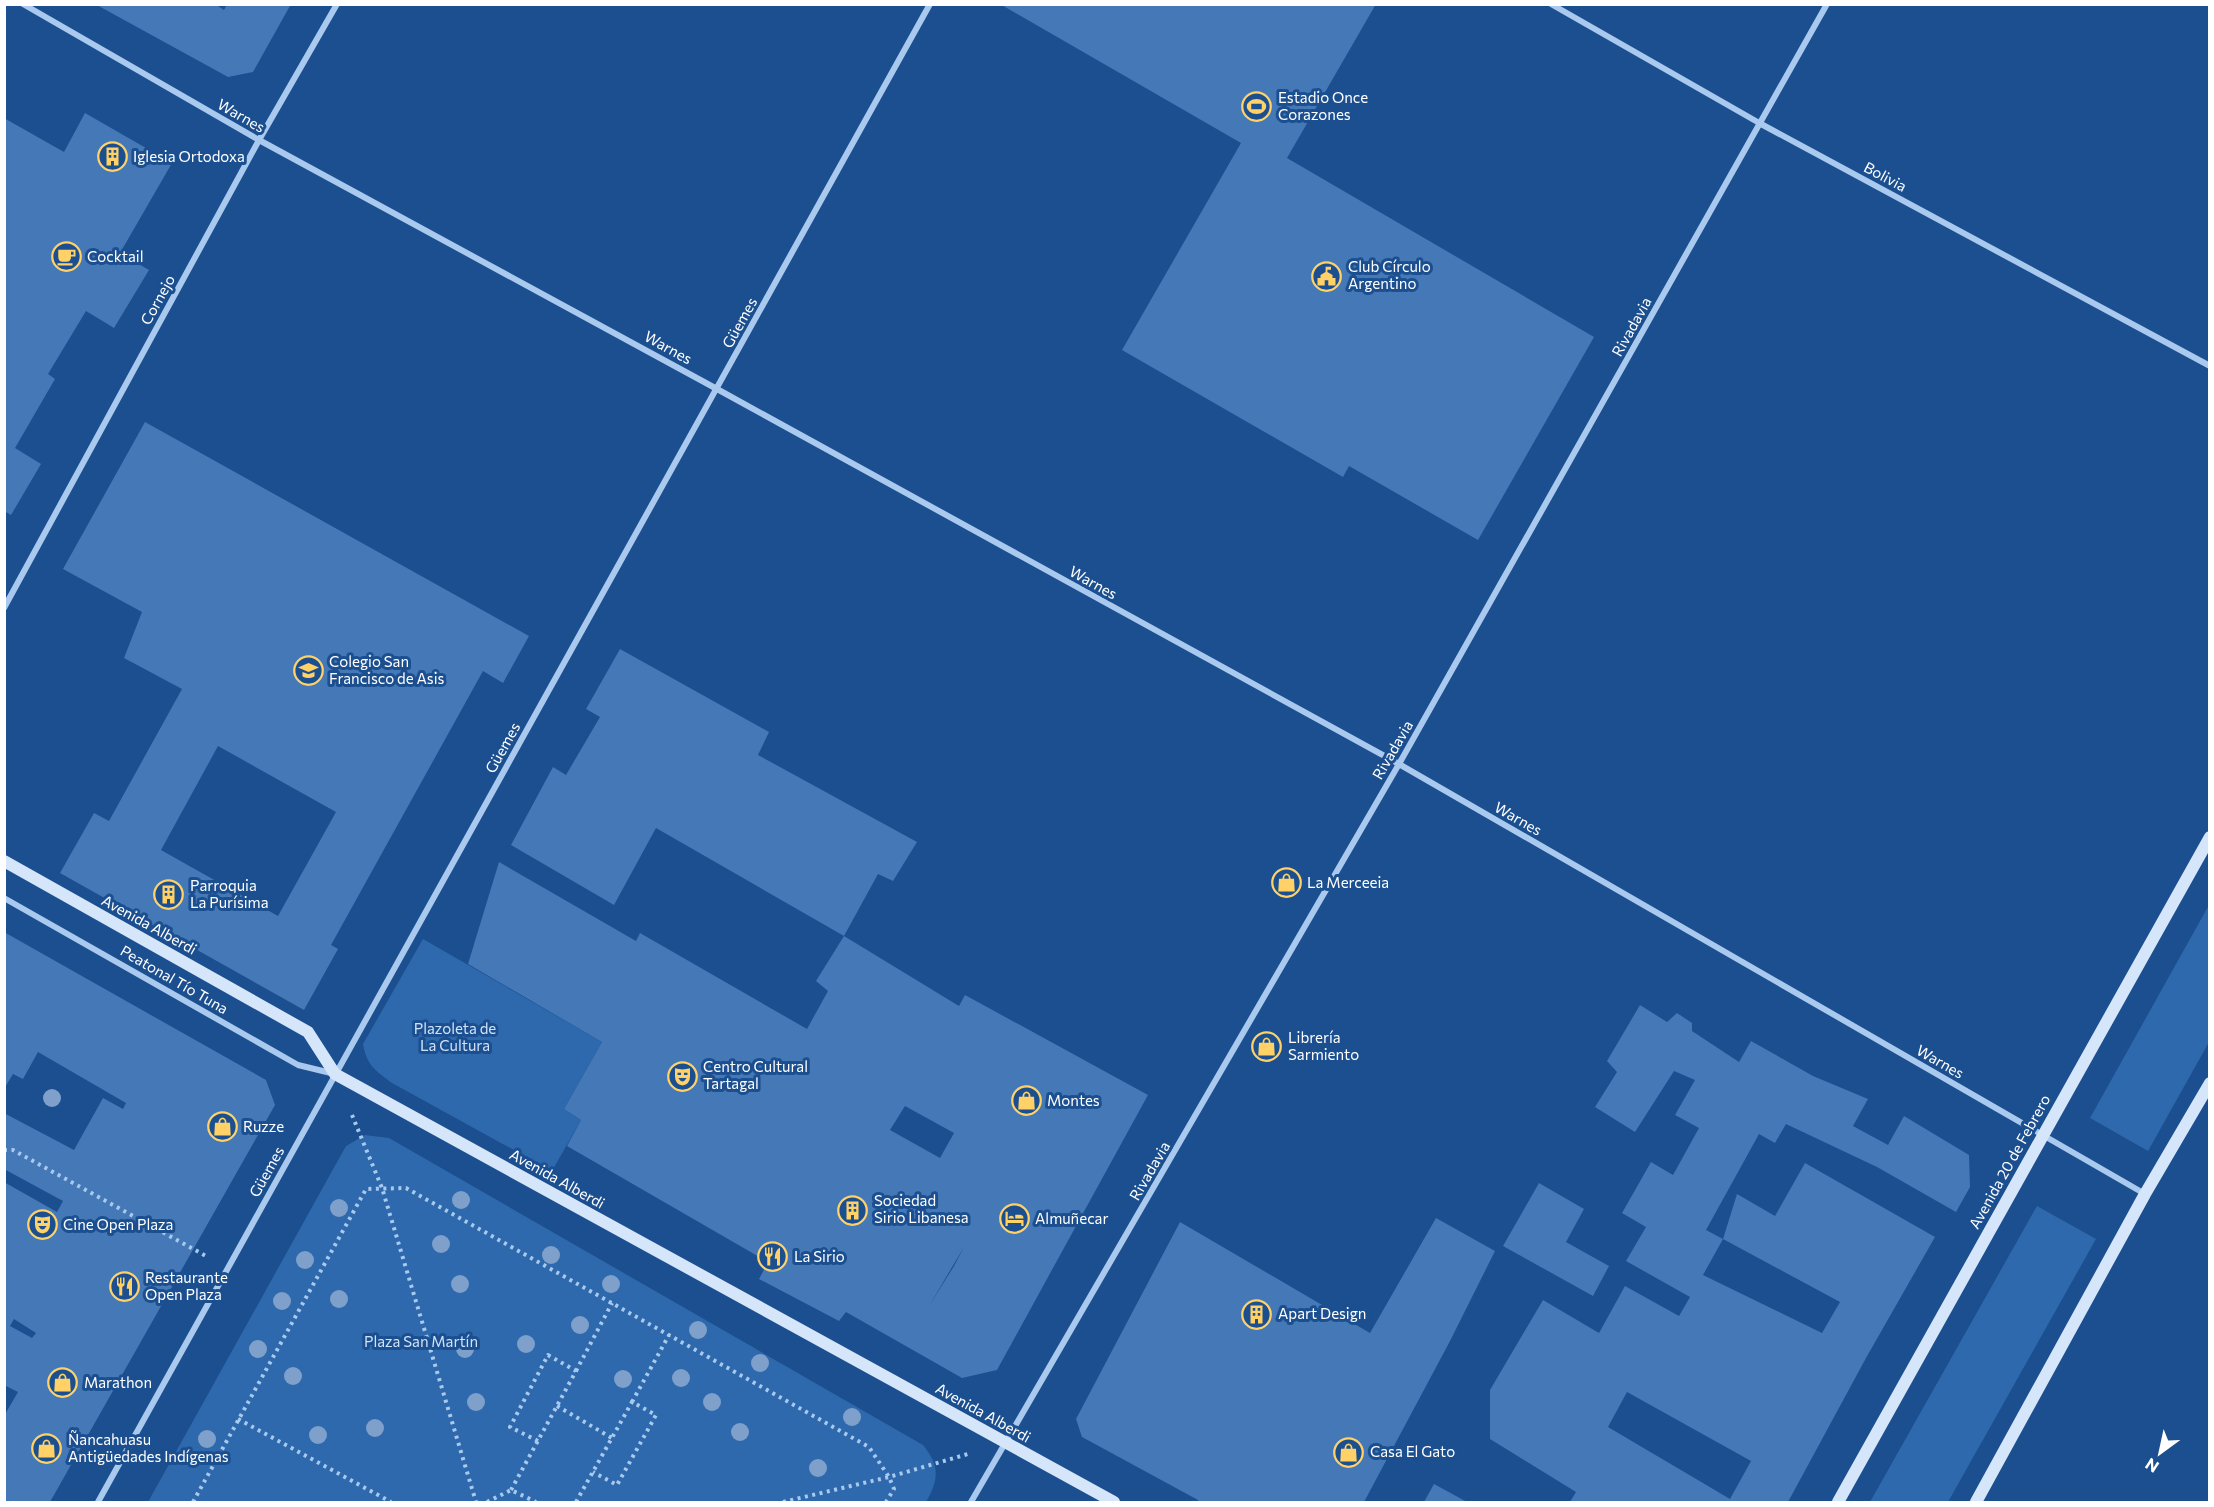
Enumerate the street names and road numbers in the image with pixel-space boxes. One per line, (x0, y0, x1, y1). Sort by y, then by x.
street label: Warnes (215, 94, 269, 136)
street label: Bolivia (1861, 157, 1910, 195)
street label: Cornejo (136, 271, 178, 328)
street label: Güemes (718, 294, 760, 351)
street label: Rivadavia (1607, 294, 1655, 359)
street label: Warnes (642, 327, 696, 368)
street label: Warnes (1067, 562, 1121, 603)
street label: Rivadavia (1368, 717, 1416, 782)
street label: Güemes (481, 719, 523, 776)
street label: Warnes (1492, 797, 1546, 839)
street label: Avenida Alberdi (99, 891, 200, 958)
street label: Peatonal Tío Tuna (117, 941, 232, 1017)
street label: Warnes (1914, 1040, 1968, 1082)
street label: Avenida 20 de Febrero (1965, 1091, 2054, 1232)
street label: Rivadavia (1125, 1138, 1173, 1203)
street label: Güemes (245, 1143, 287, 1200)
street label: Avenida Alberdi (507, 1145, 608, 1212)
street label: Avenida Alberdi (933, 1379, 1034, 1446)

